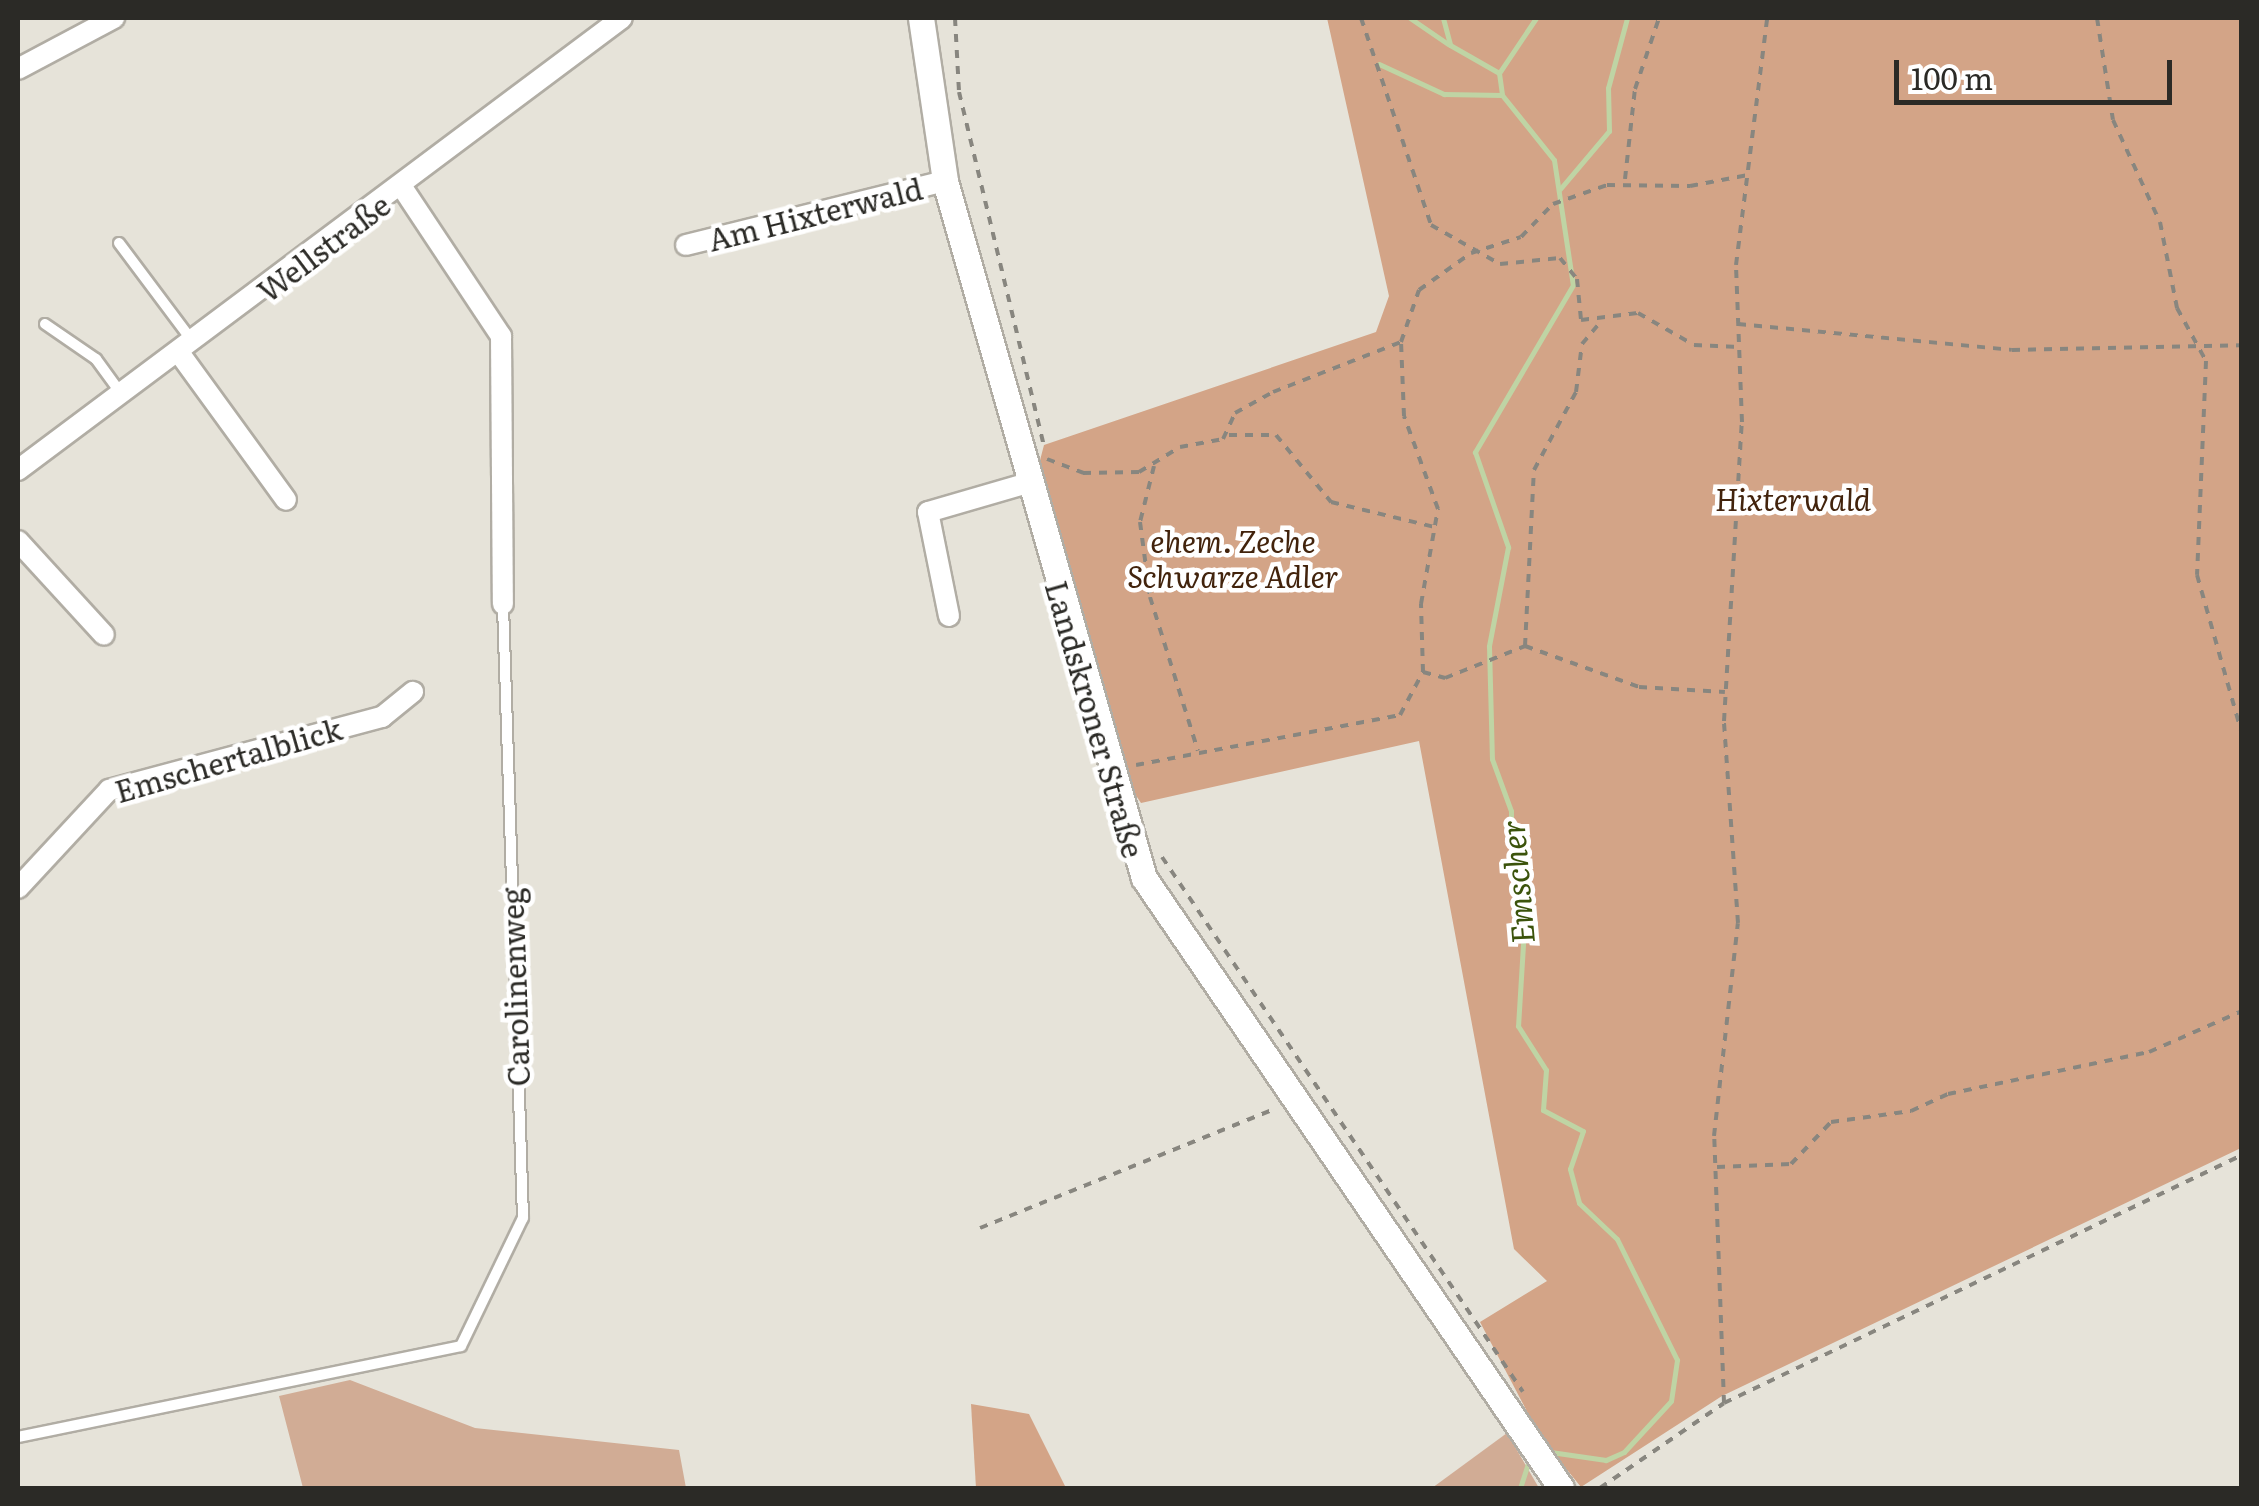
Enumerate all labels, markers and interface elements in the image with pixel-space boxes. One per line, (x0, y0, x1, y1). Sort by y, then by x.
scale bar (1899, 40, 2176, 102)
text: 100 m (1911, 55, 1993, 99)
street label: Am Hixterwald (704, 169, 926, 257)
street label: Wellstraße (250, 186, 396, 308)
park label: Hixterwald (1715, 480, 1871, 516)
park label: ehem. Zeche Schwarze Adler (1127, 522, 1339, 592)
street label: Landskroner Straße (1039, 576, 1153, 862)
street label: Emschertalblick (110, 709, 346, 809)
water label: Emscher (1491, 818, 1541, 946)
street label: Carolinenweg (493, 887, 535, 1087)

